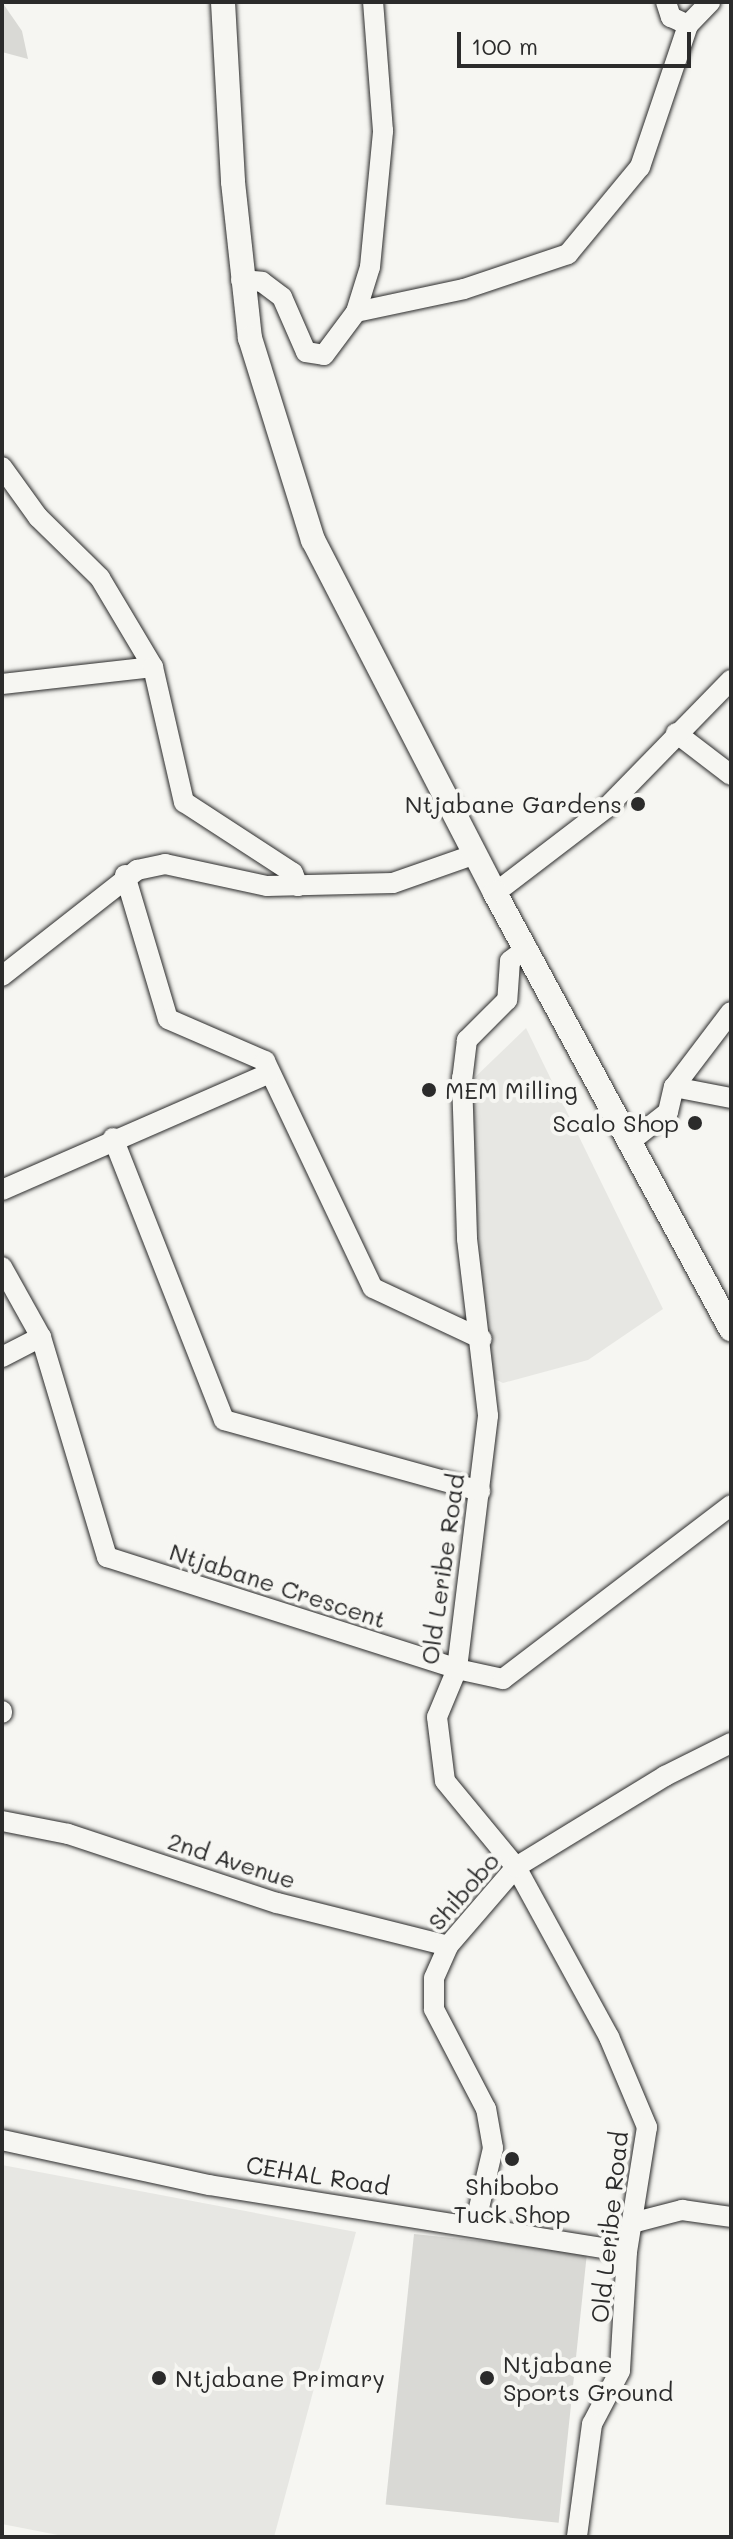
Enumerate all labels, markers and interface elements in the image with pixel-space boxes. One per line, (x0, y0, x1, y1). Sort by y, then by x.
scale bar (461, 16, 695, 66)
text: 100 m (471, 30, 538, 61)
place label: Ntjabane Gardens (405, 790, 622, 818)
marker: Ntjabane Gardens (629, 795, 647, 813)
place label: MEM Milling (445, 1076, 578, 1104)
marker: MEM Milling (420, 1081, 438, 1099)
place label: Scalo Shop (552, 1109, 679, 1137)
marker: Scalo Shop (686, 1114, 704, 1132)
street label: Old Leribe Road (414, 1472, 470, 1666)
street label: Ntjabane Crescent (166, 1536, 390, 1634)
street label: 2nd Avenue (164, 1826, 300, 1894)
street label: Shibobo (421, 1846, 505, 1936)
street label: Old Leribe Road (585, 2130, 633, 2324)
street label: CEHAL Road (244, 2149, 392, 2201)
marker: Shibobo Tuck Shop (503, 2150, 521, 2168)
place label: Shibobo Tuck Shop (453, 2172, 571, 2228)
place label: Ntjabane Sports Ground (503, 2350, 673, 2406)
place label: Ntjabane Primary (175, 2364, 385, 2392)
marker: Ntjabane Primary (150, 2369, 168, 2387)
marker: Ntjabane Sports Ground (478, 2369, 496, 2387)

